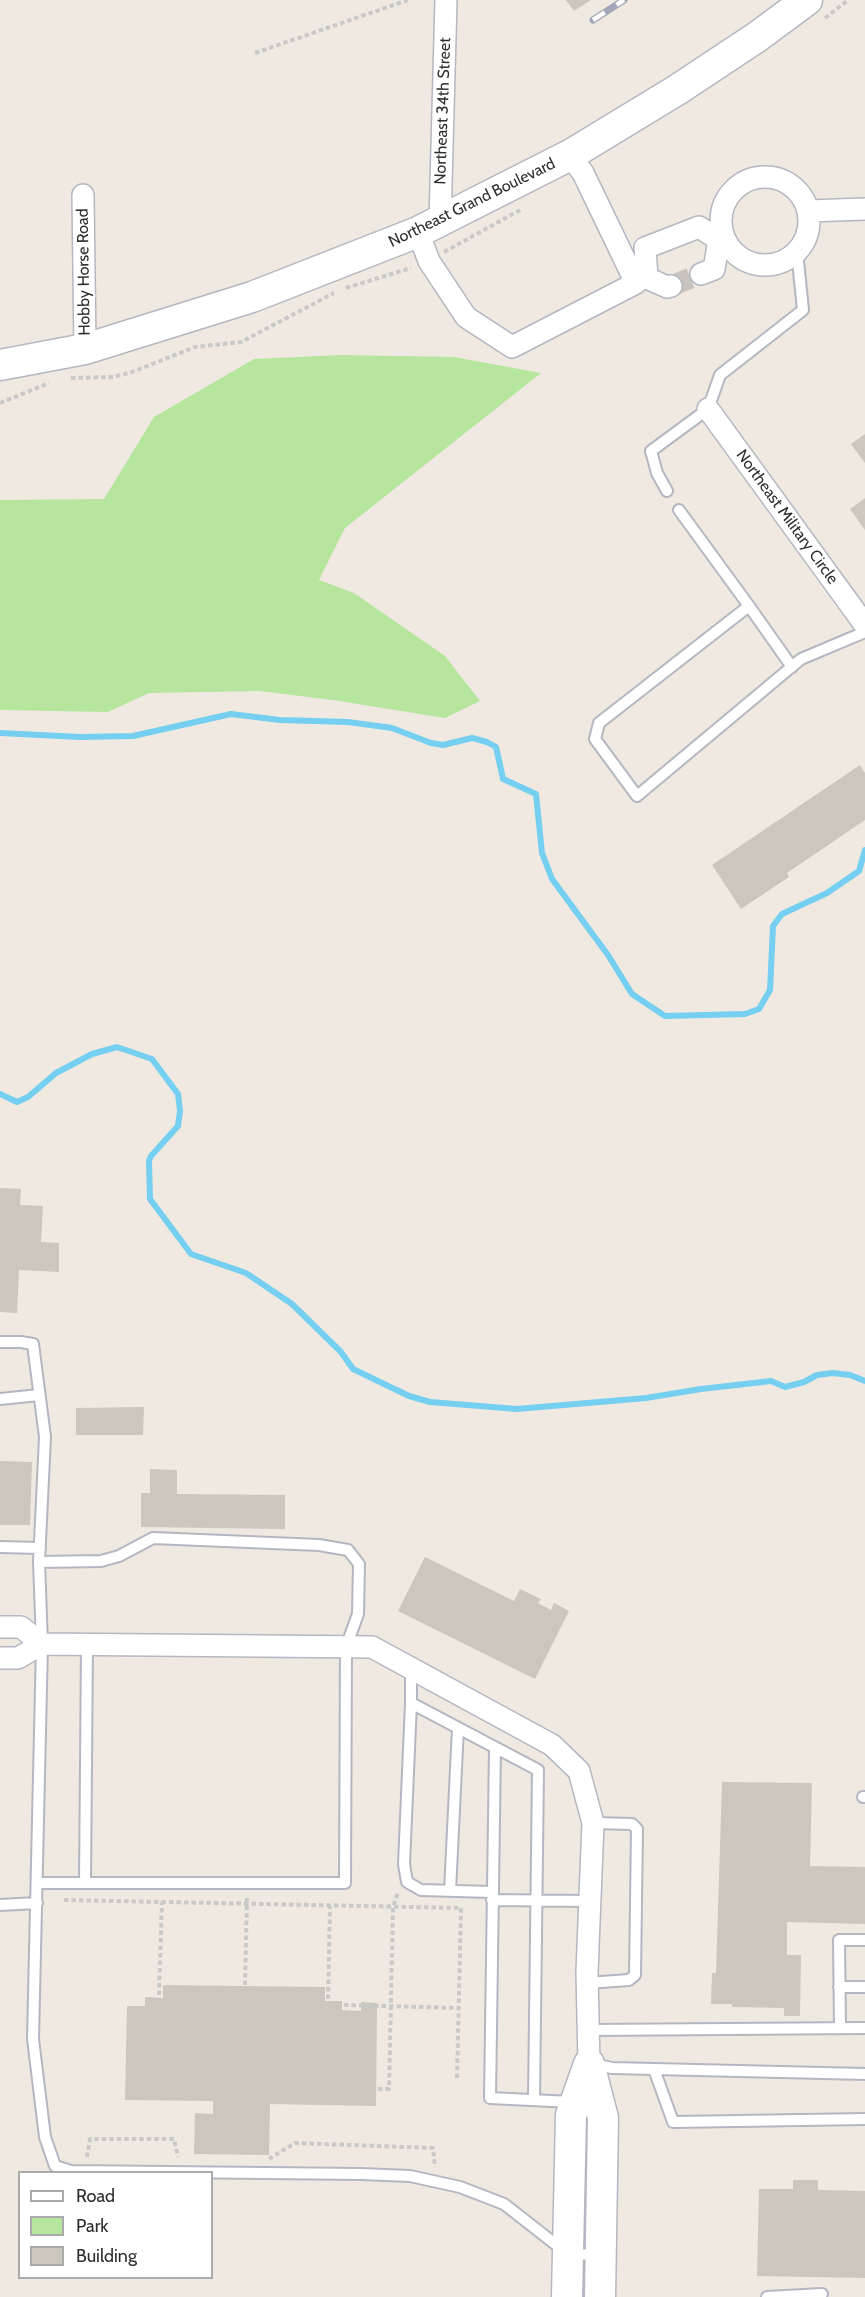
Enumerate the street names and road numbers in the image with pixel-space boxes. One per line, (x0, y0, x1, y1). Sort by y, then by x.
street label: Northeast 34th Street (431, 37, 455, 185)
street label: Northeast Grand Boulevard (386, 154, 558, 252)
street label: Hobby Horse Road (73, 208, 95, 336)
street label: Northeast Military Circle (732, 446, 842, 588)

